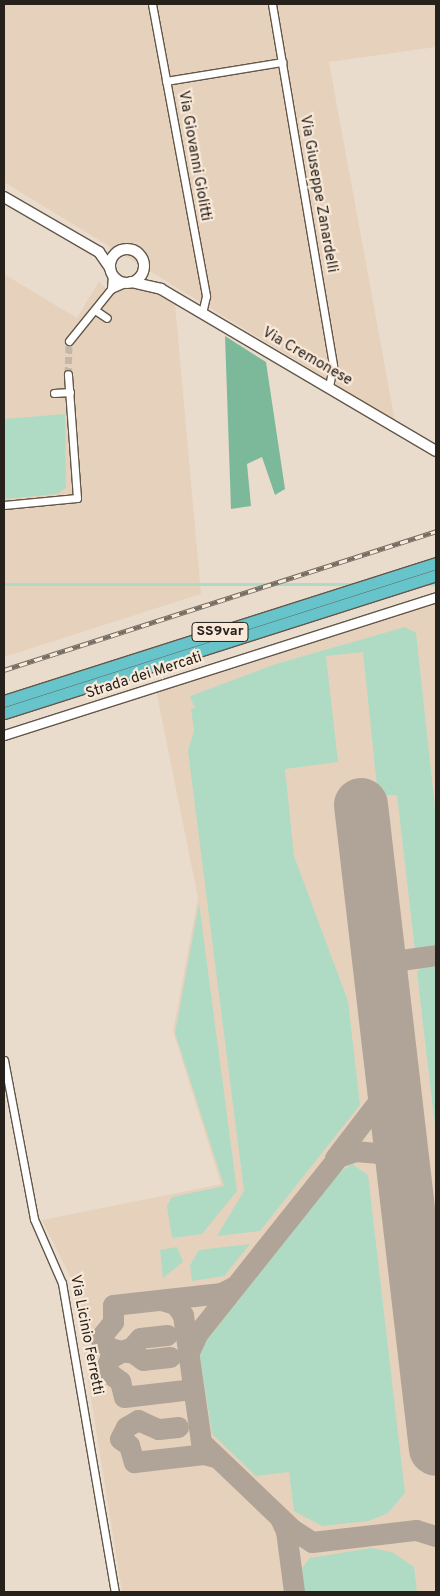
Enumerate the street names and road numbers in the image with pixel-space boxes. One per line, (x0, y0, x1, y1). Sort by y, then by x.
street label: Via Giovanni Giolitti (174, 89, 214, 223)
street label: Via Giuseppe Zanardelli (295, 114, 341, 274)
street label: Via Cremonese (259, 324, 355, 390)
road number: SS9var (191, 620, 249, 644)
street label: Strada dei Mercati (84, 649, 204, 703)
street label: Via Licinio Ferretti (66, 1273, 106, 1397)

